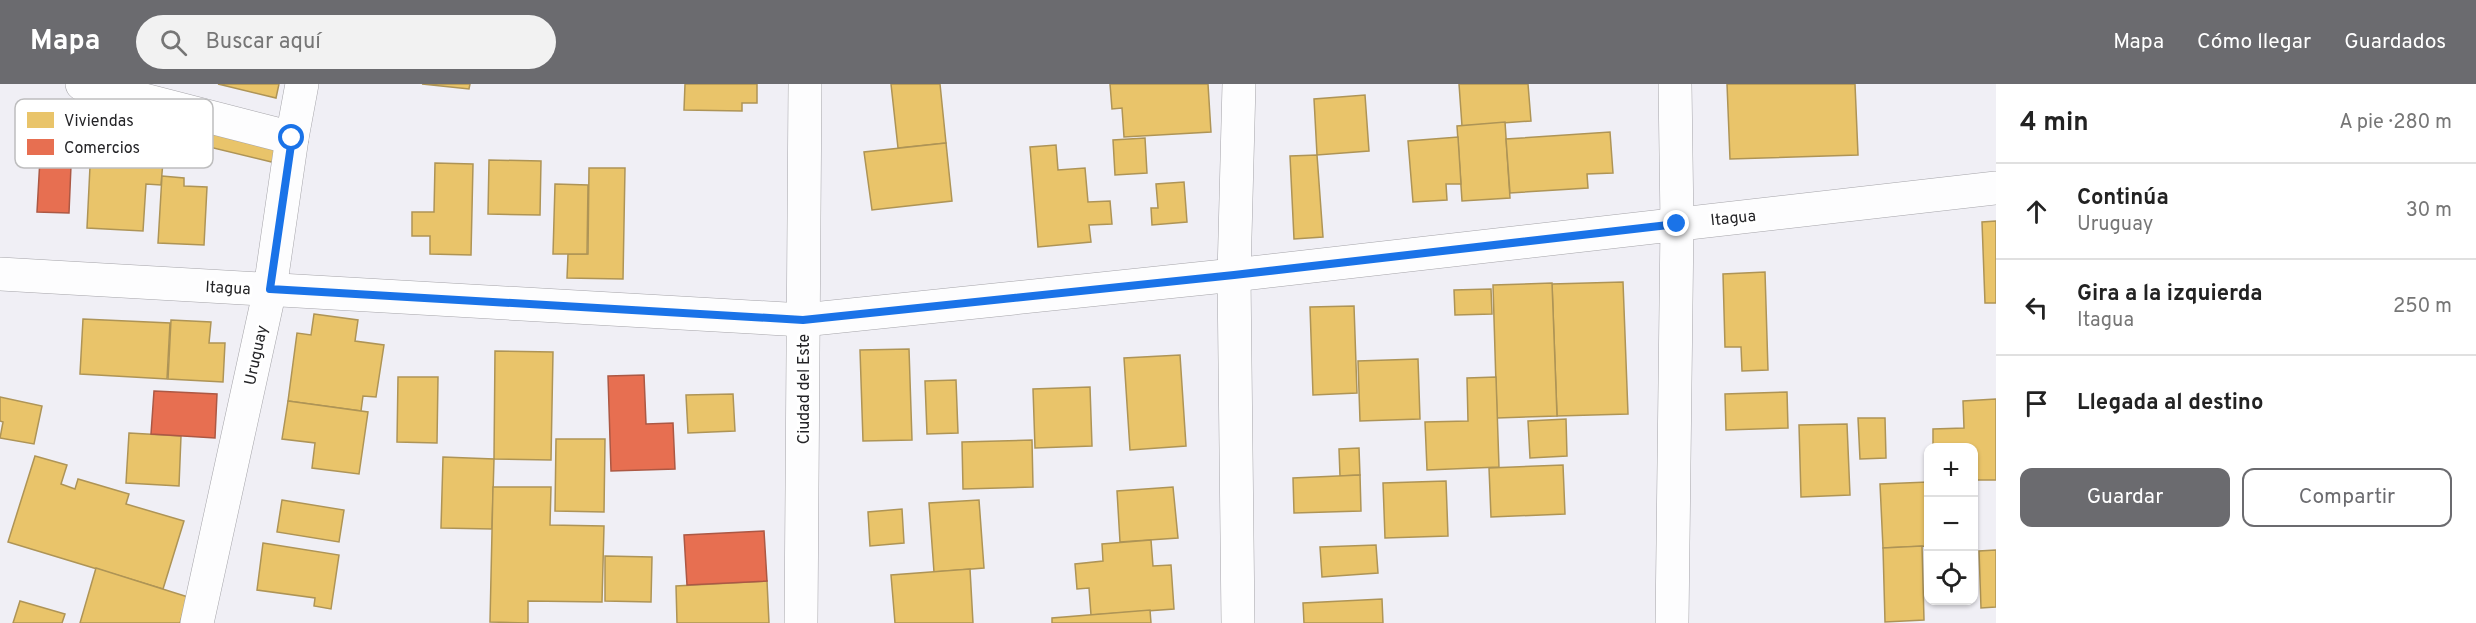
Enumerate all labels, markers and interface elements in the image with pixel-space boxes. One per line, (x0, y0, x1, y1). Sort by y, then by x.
search box (136, 15, 556, 69)
text: Mapa (30, 24, 100, 60)
icon: search (157, 26, 190, 59)
text: Buscar aquí (205, 29, 321, 56)
text: Mapa (2113, 29, 2164, 56)
text: Cómo llegar (2197, 29, 2311, 56)
text: Guardados (2344, 29, 2446, 56)
legend (15, 99, 213, 168)
text: 4 min (2020, 107, 2089, 140)
text: A pie · 280 m (2339, 110, 2452, 136)
text: Viviendas (64, 112, 134, 132)
route start (278, 124, 304, 150)
text: Comercios (64, 139, 140, 159)
text: Continúa (2077, 185, 2169, 212)
icon: ahead (2020, 195, 2053, 228)
text: 30 m (2406, 198, 2452, 224)
street label: Itagua (1709, 207, 1757, 231)
route end (1663, 210, 1689, 236)
text: Uruguay (2077, 212, 2153, 238)
street label: Itagua (205, 278, 251, 300)
text: Gira a la izquierda (2077, 281, 2263, 308)
icon: left (2020, 291, 2053, 324)
text: 250 m (2393, 294, 2452, 320)
text: Itagua (2077, 308, 2134, 334)
street label: Uruguay (241, 324, 273, 387)
street label: Ciudad del Este (795, 334, 815, 444)
icon: arrive (2020, 387, 2053, 420)
text: Llegada al destino (2077, 390, 2263, 417)
map controls (1924, 443, 1978, 605)
button: + (1924, 443, 1978, 497)
button: Guardar (2020, 468, 2230, 527)
button: Compartir (2242, 468, 2452, 527)
button: − (1924, 497, 1978, 551)
button: locate (1924, 551, 1978, 605)

